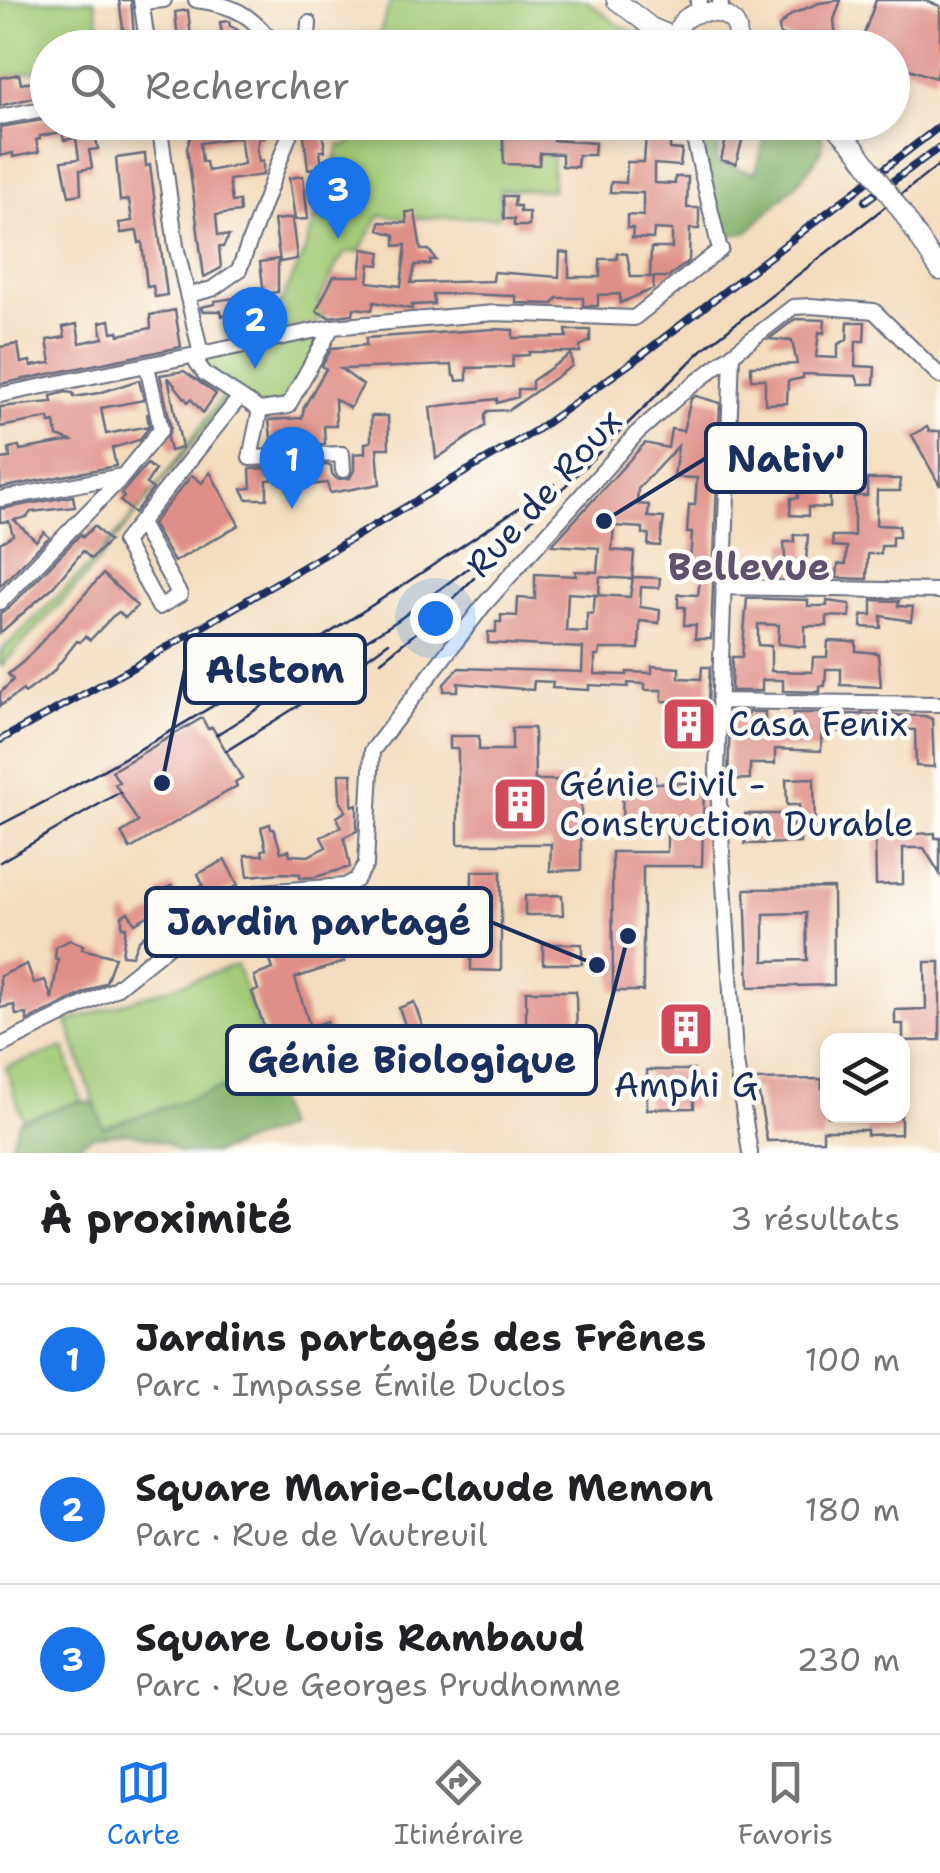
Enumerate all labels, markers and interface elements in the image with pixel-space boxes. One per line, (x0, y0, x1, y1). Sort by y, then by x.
search box (30, 30, 910, 140)
icon: search (65, 58, 120, 113)
text: Rechercher (145, 60, 350, 111)
pin: 3 (306, 156, 370, 239)
pin: 2 (222, 286, 288, 369)
street label: Rue de Roux (455, 398, 632, 587)
callout: Nativ' (706, 424, 865, 492)
pin: 1 (260, 426, 324, 509)
text: Nativ' (727, 433, 845, 484)
district label: Bellevue (668, 541, 830, 592)
your location (410, 593, 461, 644)
callout: Alstom (185, 635, 365, 703)
text: Alstom (205, 644, 345, 695)
building icon: Casa Fenix (659, 694, 719, 754)
place label: Casa Fenix (728, 700, 908, 747)
place label: Génie Civil - Construction Durable (559, 760, 914, 847)
building icon: Génie Civil - Construction Durable (490, 774, 550, 834)
callout: Jardin partagé (146, 888, 491, 956)
text: Jardin partagé (167, 896, 471, 947)
building icon: Amphi G (656, 999, 716, 1059)
callout: Génie Biologique (227, 1026, 596, 1094)
map controls (820, 1033, 910, 1123)
button: layers (820, 1033, 910, 1123)
text: Génie Biologique (247, 1034, 577, 1085)
place label: Amphi G (614, 1061, 758, 1108)
text: À proximité (40, 1190, 293, 1246)
text: 3 résultats (730, 1197, 900, 1240)
text: Jardins partagés des Frênes (135, 1312, 706, 1363)
text: 1 (65, 1338, 80, 1381)
text: 100 m (804, 1338, 900, 1381)
text: Parc · Impasse Émile Duclos (135, 1363, 566, 1406)
text: Square Marie-Claude Memon (135, 1462, 714, 1513)
text: 2 (61, 1488, 84, 1531)
text: 180 m (804, 1488, 900, 1531)
text: Parc · Rue de Vautreuil (135, 1513, 487, 1556)
text: Square Louis Rambaud (135, 1612, 585, 1663)
text: 3 (61, 1638, 84, 1681)
text: 230 m (797, 1638, 900, 1681)
text: Parc · Rue Georges Prudhomme (135, 1663, 621, 1706)
tab: Carte (107, 1755, 180, 1853)
tab: Itinéraire (394, 1755, 524, 1853)
tab: Favoris (738, 1755, 833, 1853)

